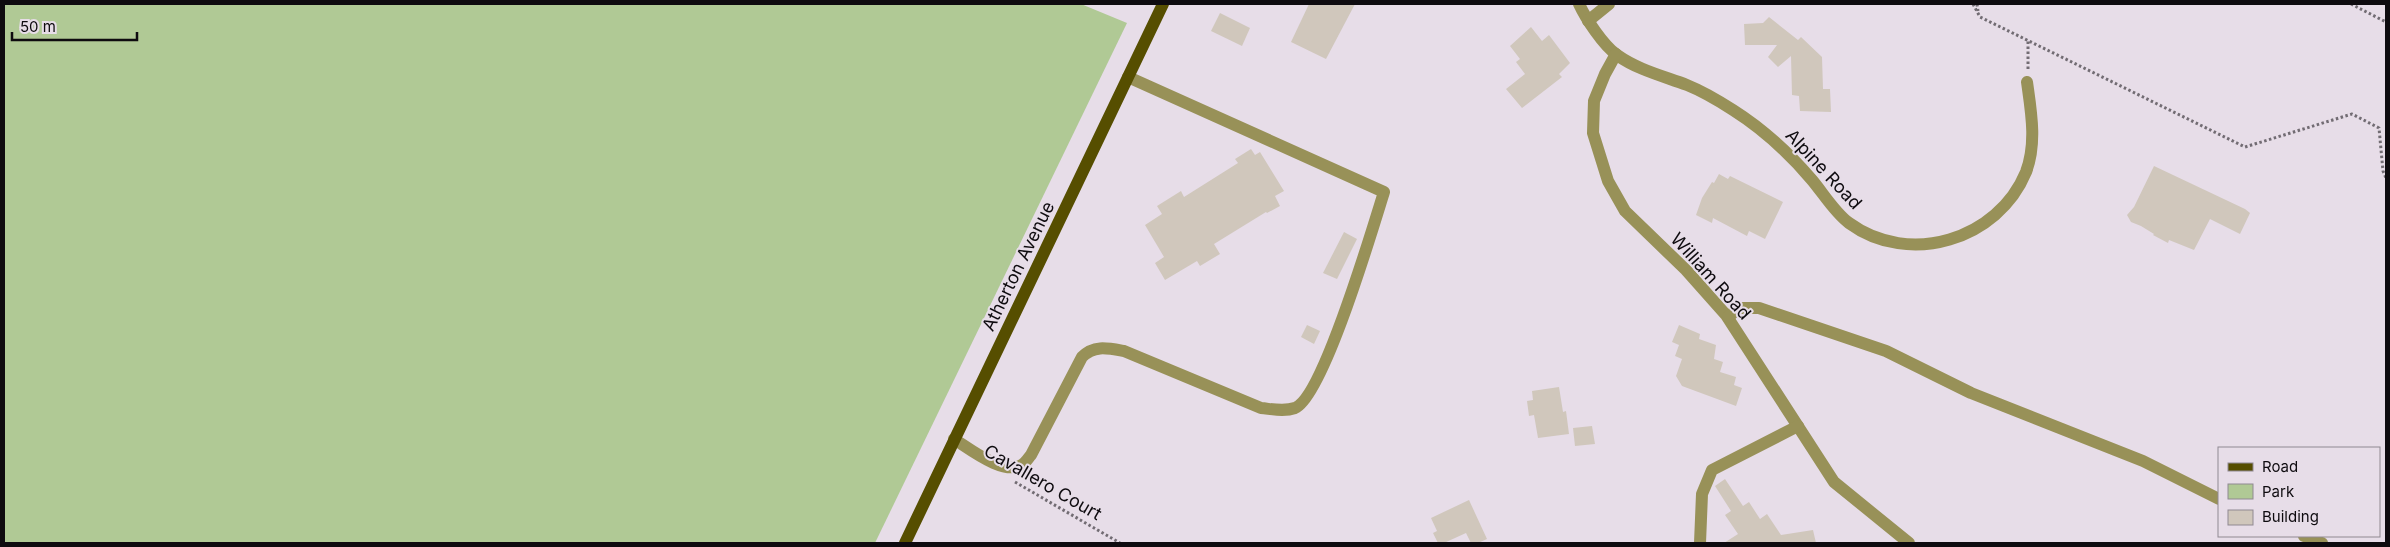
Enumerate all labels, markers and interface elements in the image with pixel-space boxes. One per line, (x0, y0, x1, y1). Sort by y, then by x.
scale bar (12, 10, 138, 42)
text: 50 m (20, 17, 56, 36)
street label: Alpine Road (1782, 125, 1866, 213)
street label: Atherton Avenue (978, 198, 1058, 334)
street label: William Road (1667, 228, 1755, 324)
street label: Cavallero Court (980, 440, 1106, 524)
legend (2218, 447, 2380, 537)
text: Road (2262, 457, 2298, 476)
text: Park (2262, 482, 2295, 501)
text: Building (2262, 507, 2319, 526)

